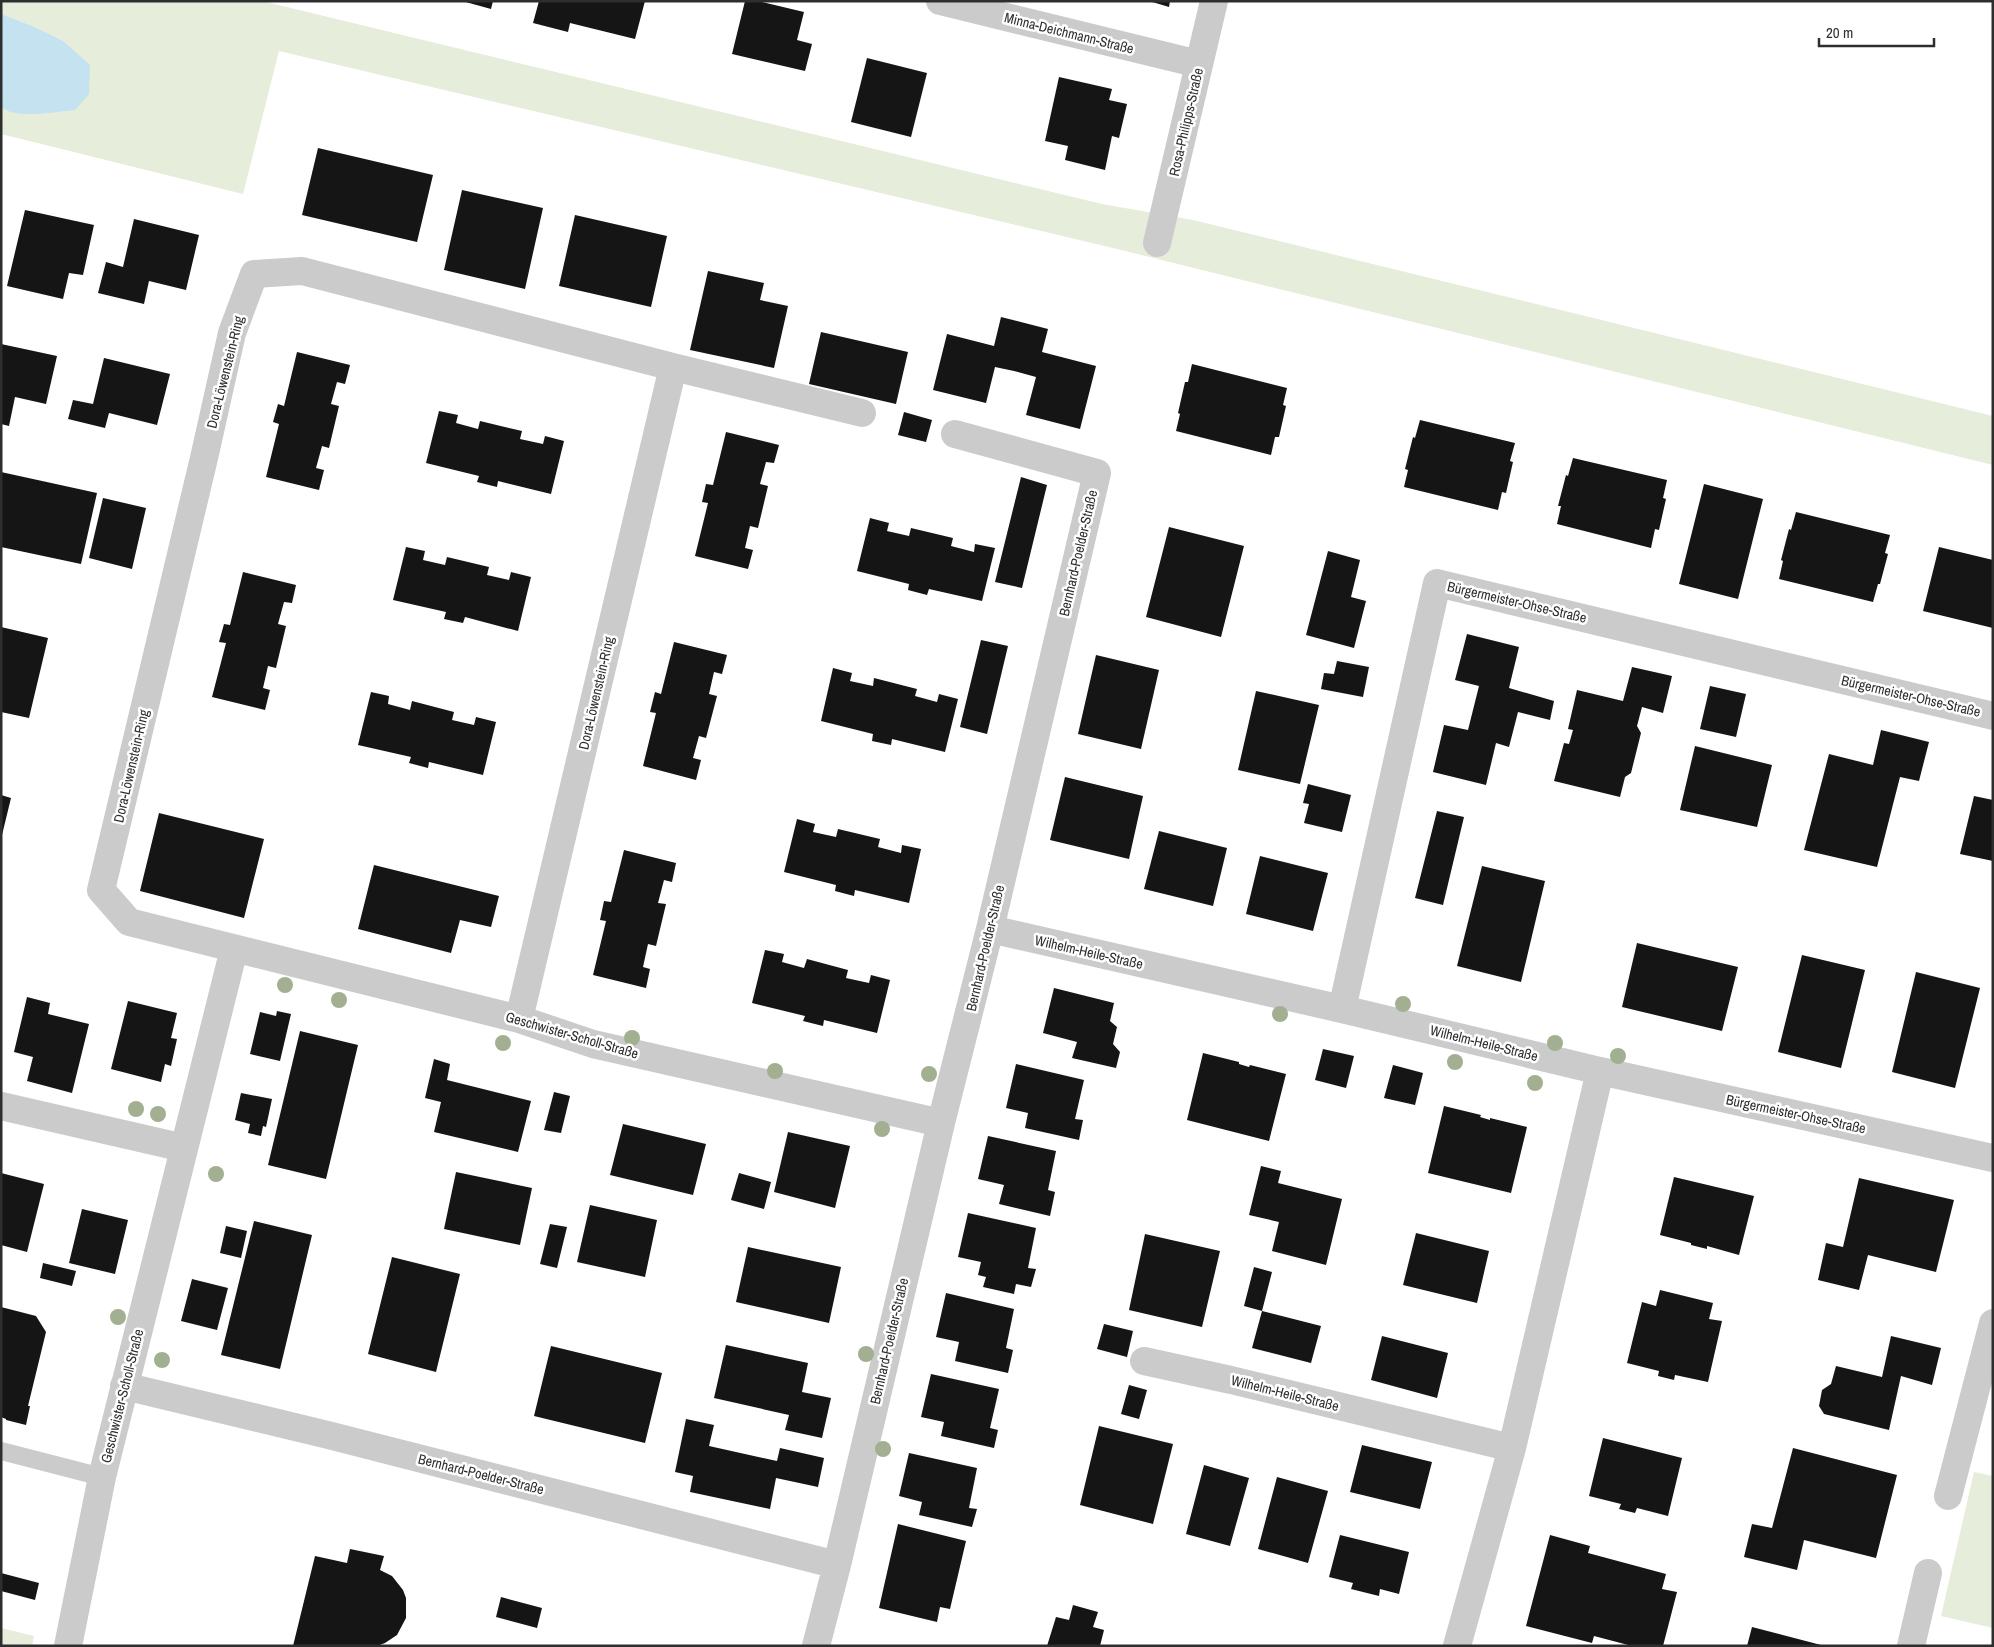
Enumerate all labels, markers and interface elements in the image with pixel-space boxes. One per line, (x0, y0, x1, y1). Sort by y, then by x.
street label: Minna-Deichmann-Straße (1002, 8, 1136, 58)
scale bar (1819, 15, 1934, 47)
text: 20 m (1826, 22, 1853, 43)
street label: Rosa-Philipps-Straße (1165, 66, 1207, 178)
street label: Dora-Löwenstein-Ring (202, 313, 248, 430)
street label: Bernhard-Poelder-Straße (1055, 488, 1101, 618)
street label: Bürgermeister-Ohse-Straße (1446, 577, 1588, 627)
street label: Dora-Löwenstein-Ring (574, 634, 618, 751)
street label: Bürgermeister-Ohse-Straße (1840, 671, 1982, 721)
street label: Dora-Löwenstein-Ring (109, 707, 153, 824)
street label: Bernhard-Poelder-Straße (962, 883, 1008, 1013)
street label: Wilhelm-Heile-Straße (1033, 931, 1145, 973)
street label: Geschwister-Scholl-Straße (504, 1007, 640, 1063)
street label: Wilhelm-Heile-Straße (1428, 1021, 1540, 1065)
street label: Bürgermeister-Ohse-Straße (1725, 1090, 1867, 1138)
street label: Bernhard-Poelder-Straße (866, 1276, 912, 1406)
street label: Geschwister-Scholl-Straße (97, 1327, 147, 1465)
street label: Wilhelm-Heile-Straße (1229, 1371, 1341, 1415)
street label: Bernhard-Poelder-Straße (416, 1450, 546, 1498)

